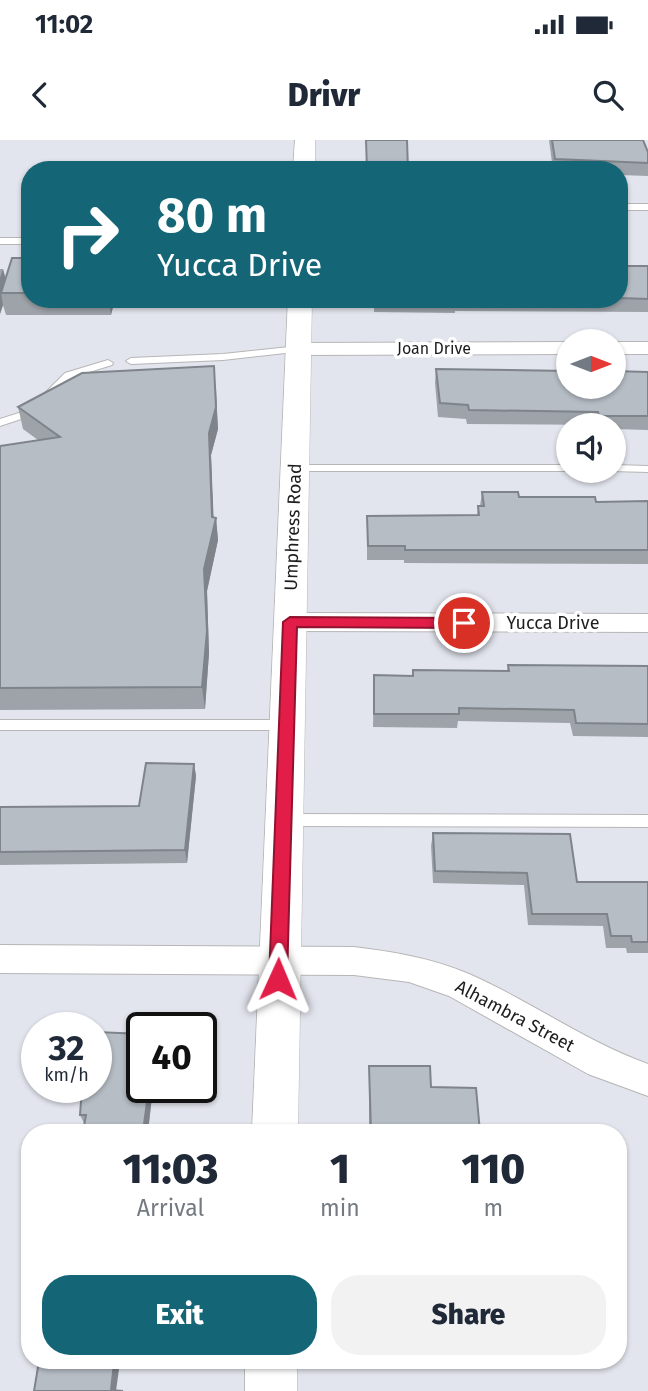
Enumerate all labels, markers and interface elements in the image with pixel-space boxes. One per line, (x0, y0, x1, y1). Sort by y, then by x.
text: 11:02 (35, 9, 93, 40)
icon: back (21, 76, 59, 114)
text: Drivr (288, 76, 360, 114)
icon: search (589, 76, 627, 114)
text: 80 m (157, 186, 267, 245)
icon: right (42, 189, 133, 280)
text: Yucca Drive (157, 246, 322, 284)
north arrow (556, 329, 626, 399)
map controls (556, 329, 626, 483)
street label: Joan Drive (397, 339, 471, 358)
button: sound (556, 413, 626, 483)
street label: Umphress Road (280, 463, 306, 591)
pin (434, 593, 494, 653)
icon: arrive (445, 604, 483, 642)
street label: Yucca Drive (507, 612, 599, 634)
position arrow (241, 942, 315, 1016)
street label: Alhambra Street (452, 975, 579, 1057)
speed limit sign: 40 (126, 1012, 217, 1103)
text: 32 (49, 1027, 84, 1069)
text: km/h (44, 1064, 89, 1086)
text: 11:03 (123, 1144, 218, 1194)
text: 1 (330, 1144, 350, 1194)
text: 110 (461, 1144, 525, 1194)
text: Arrival (137, 1194, 204, 1222)
text: min (320, 1194, 360, 1222)
text: m (483, 1194, 503, 1222)
button: Exit (42, 1275, 317, 1355)
button: Share (331, 1275, 606, 1355)

